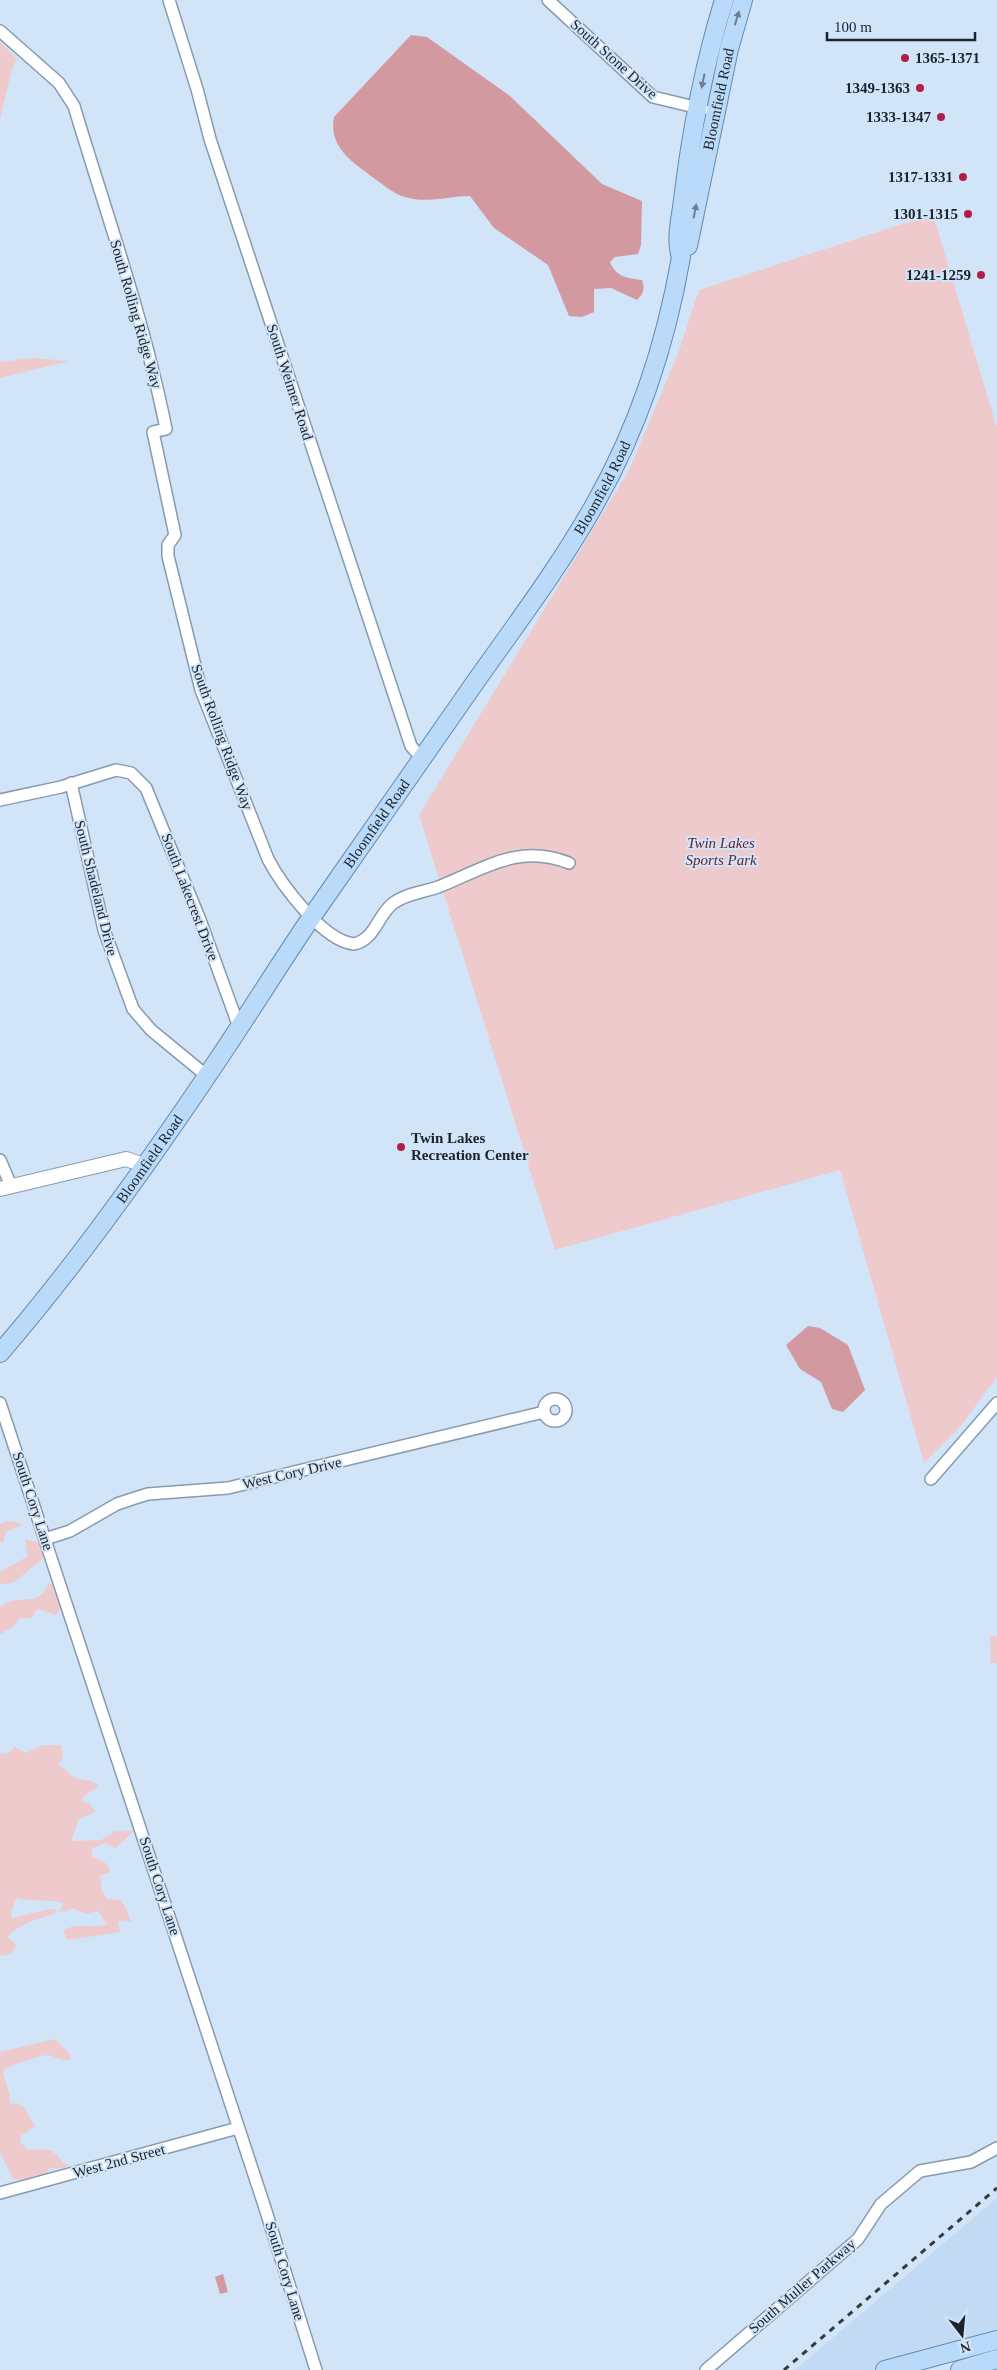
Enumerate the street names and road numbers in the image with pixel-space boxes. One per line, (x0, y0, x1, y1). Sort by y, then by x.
street label: South Stone Drive (567, 16, 661, 102)
street label: Bloomfield Road (700, 46, 737, 152)
street label: South Rolling Ridge Way (107, 238, 165, 391)
street label: South Weimer Road (264, 322, 316, 442)
street label: Bloomfield Road (571, 438, 634, 538)
street label: South Rolling Ridge Way (188, 662, 256, 813)
street label: Bloomfield Road (340, 776, 413, 871)
street label: South Shadeland Drive (71, 819, 121, 958)
street label: South Lakecrest Drive (158, 831, 222, 963)
street label: Bloomfield Road (113, 1112, 186, 1206)
street label: South Cory Lane (10, 1450, 57, 1553)
street label: West Cory Drive (241, 1454, 343, 1492)
street label: South Cory Lane (137, 1835, 184, 1938)
street label: West 2nd Street (71, 2141, 168, 2181)
street label: South Cory Lane (262, 2220, 308, 2323)
street label: South Muller Parkway (745, 2235, 859, 2337)

